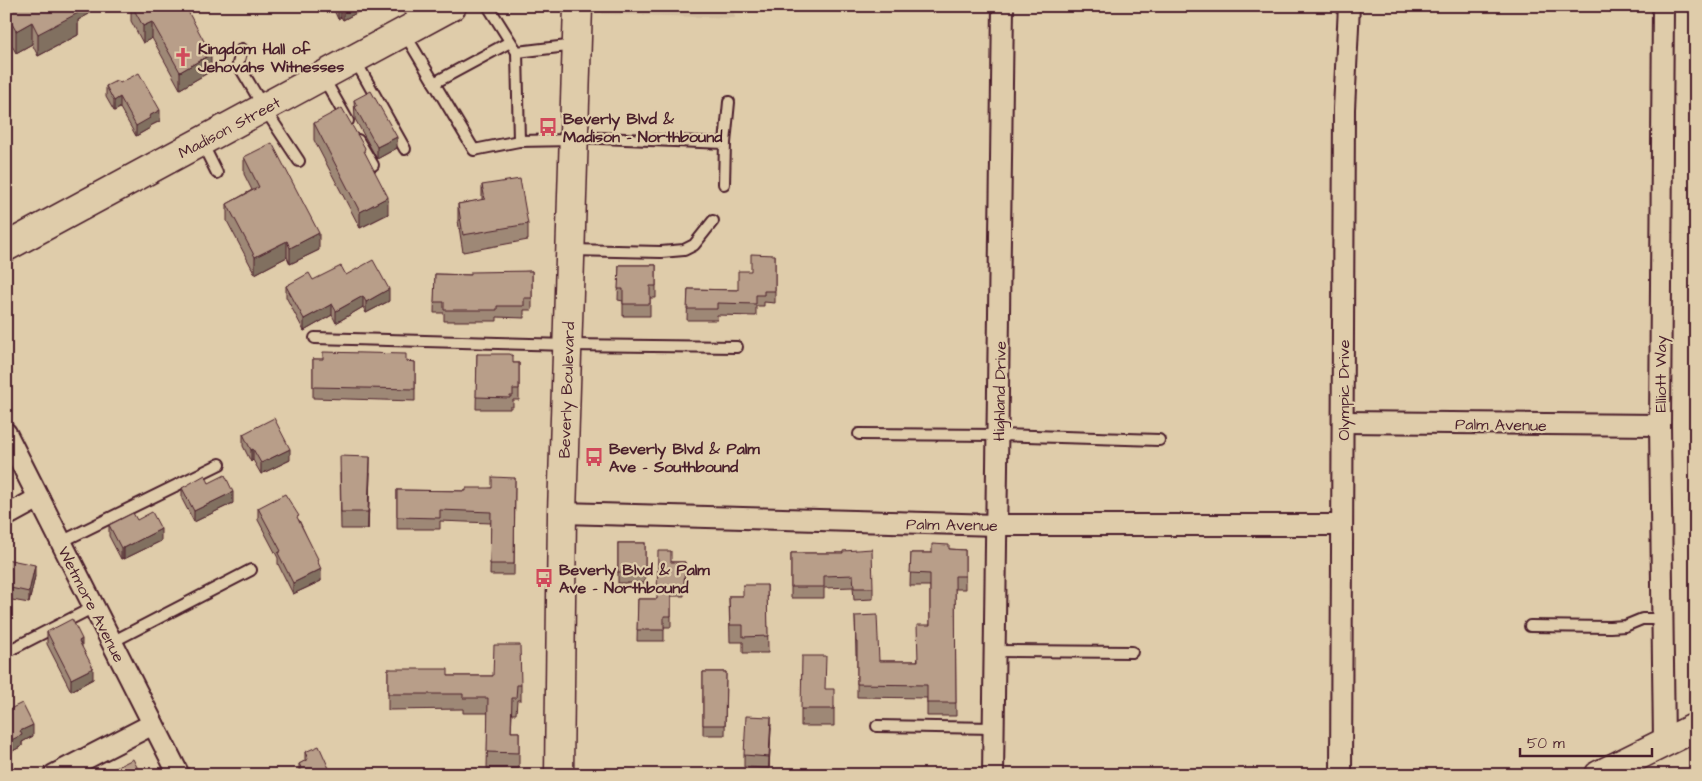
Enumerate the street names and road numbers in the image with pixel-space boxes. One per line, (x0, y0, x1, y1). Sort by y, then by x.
street label: Madison Street (175, 91, 285, 164)
street label: Beverly Boulevard (554, 321, 581, 459)
street label: Elliott Way (1650, 335, 1673, 413)
street label: Olympic Drive (1333, 339, 1356, 440)
street label: Highland Drive (988, 340, 1013, 441)
street label: Palm Avenue (1455, 413, 1547, 437)
street label: Palm Avenue (906, 513, 998, 537)
street label: Wetmore Avenue (52, 543, 130, 667)

